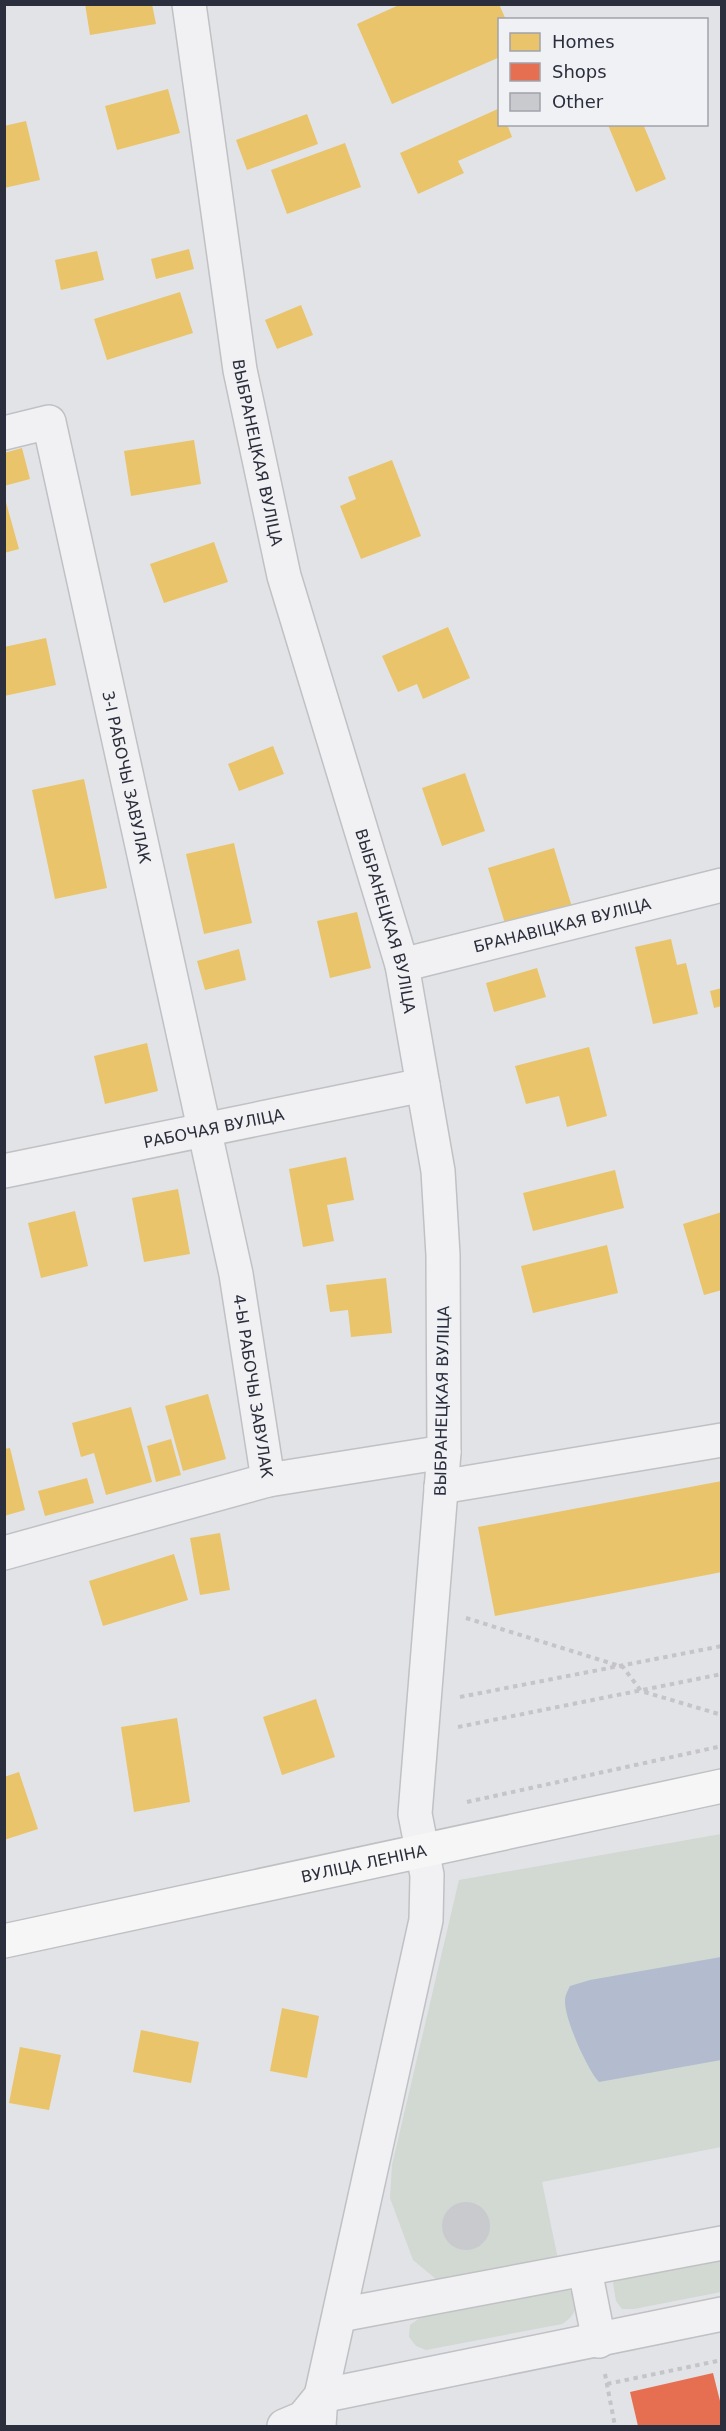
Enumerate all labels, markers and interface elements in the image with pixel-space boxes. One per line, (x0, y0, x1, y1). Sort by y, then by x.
legend (498, 18, 708, 126)
text: Homes (552, 31, 615, 52)
text: Shops (552, 61, 607, 82)
text: Other (552, 91, 604, 112)
street label: ВЫБРАНЕЦКАЯ ВУЛІЦА (229, 358, 287, 548)
street label: 3-І РАБОЧЫ ЗАВУЛАК (99, 689, 155, 866)
street label: ВЫБРАНЕЦКАЯ ВУЛІЦА (352, 826, 420, 1015)
street label: БРАНАВІЦКАЯ ВУЛІЦА (471, 894, 653, 956)
street label: РАБОЧАЯ ВУЛІЦА (142, 1104, 286, 1152)
street label: 4-Ы РАБОЧЫ ЗАВУЛАК (230, 1293, 277, 1480)
street label: ВЫБРАНЕЦКАЯ ВУЛІЦА (431, 1306, 453, 1496)
street label: ВУЛІЦА ЛЕНІНА (299, 1841, 428, 1886)

